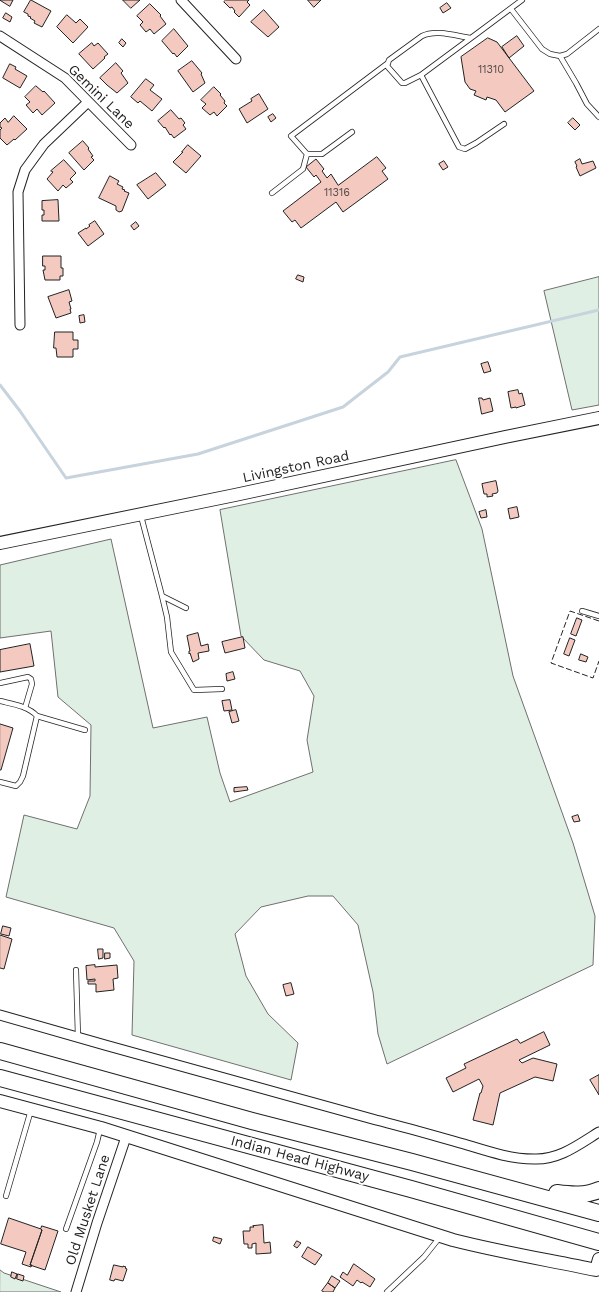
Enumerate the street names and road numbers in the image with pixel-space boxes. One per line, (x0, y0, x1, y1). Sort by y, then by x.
street label: Gemini Lane (64, 61, 138, 133)
street label: Livingston Road (241, 448, 351, 486)
street label: Indian Head Highway (229, 1132, 371, 1186)
street label: Old Musket Lane (62, 1153, 114, 1267)

